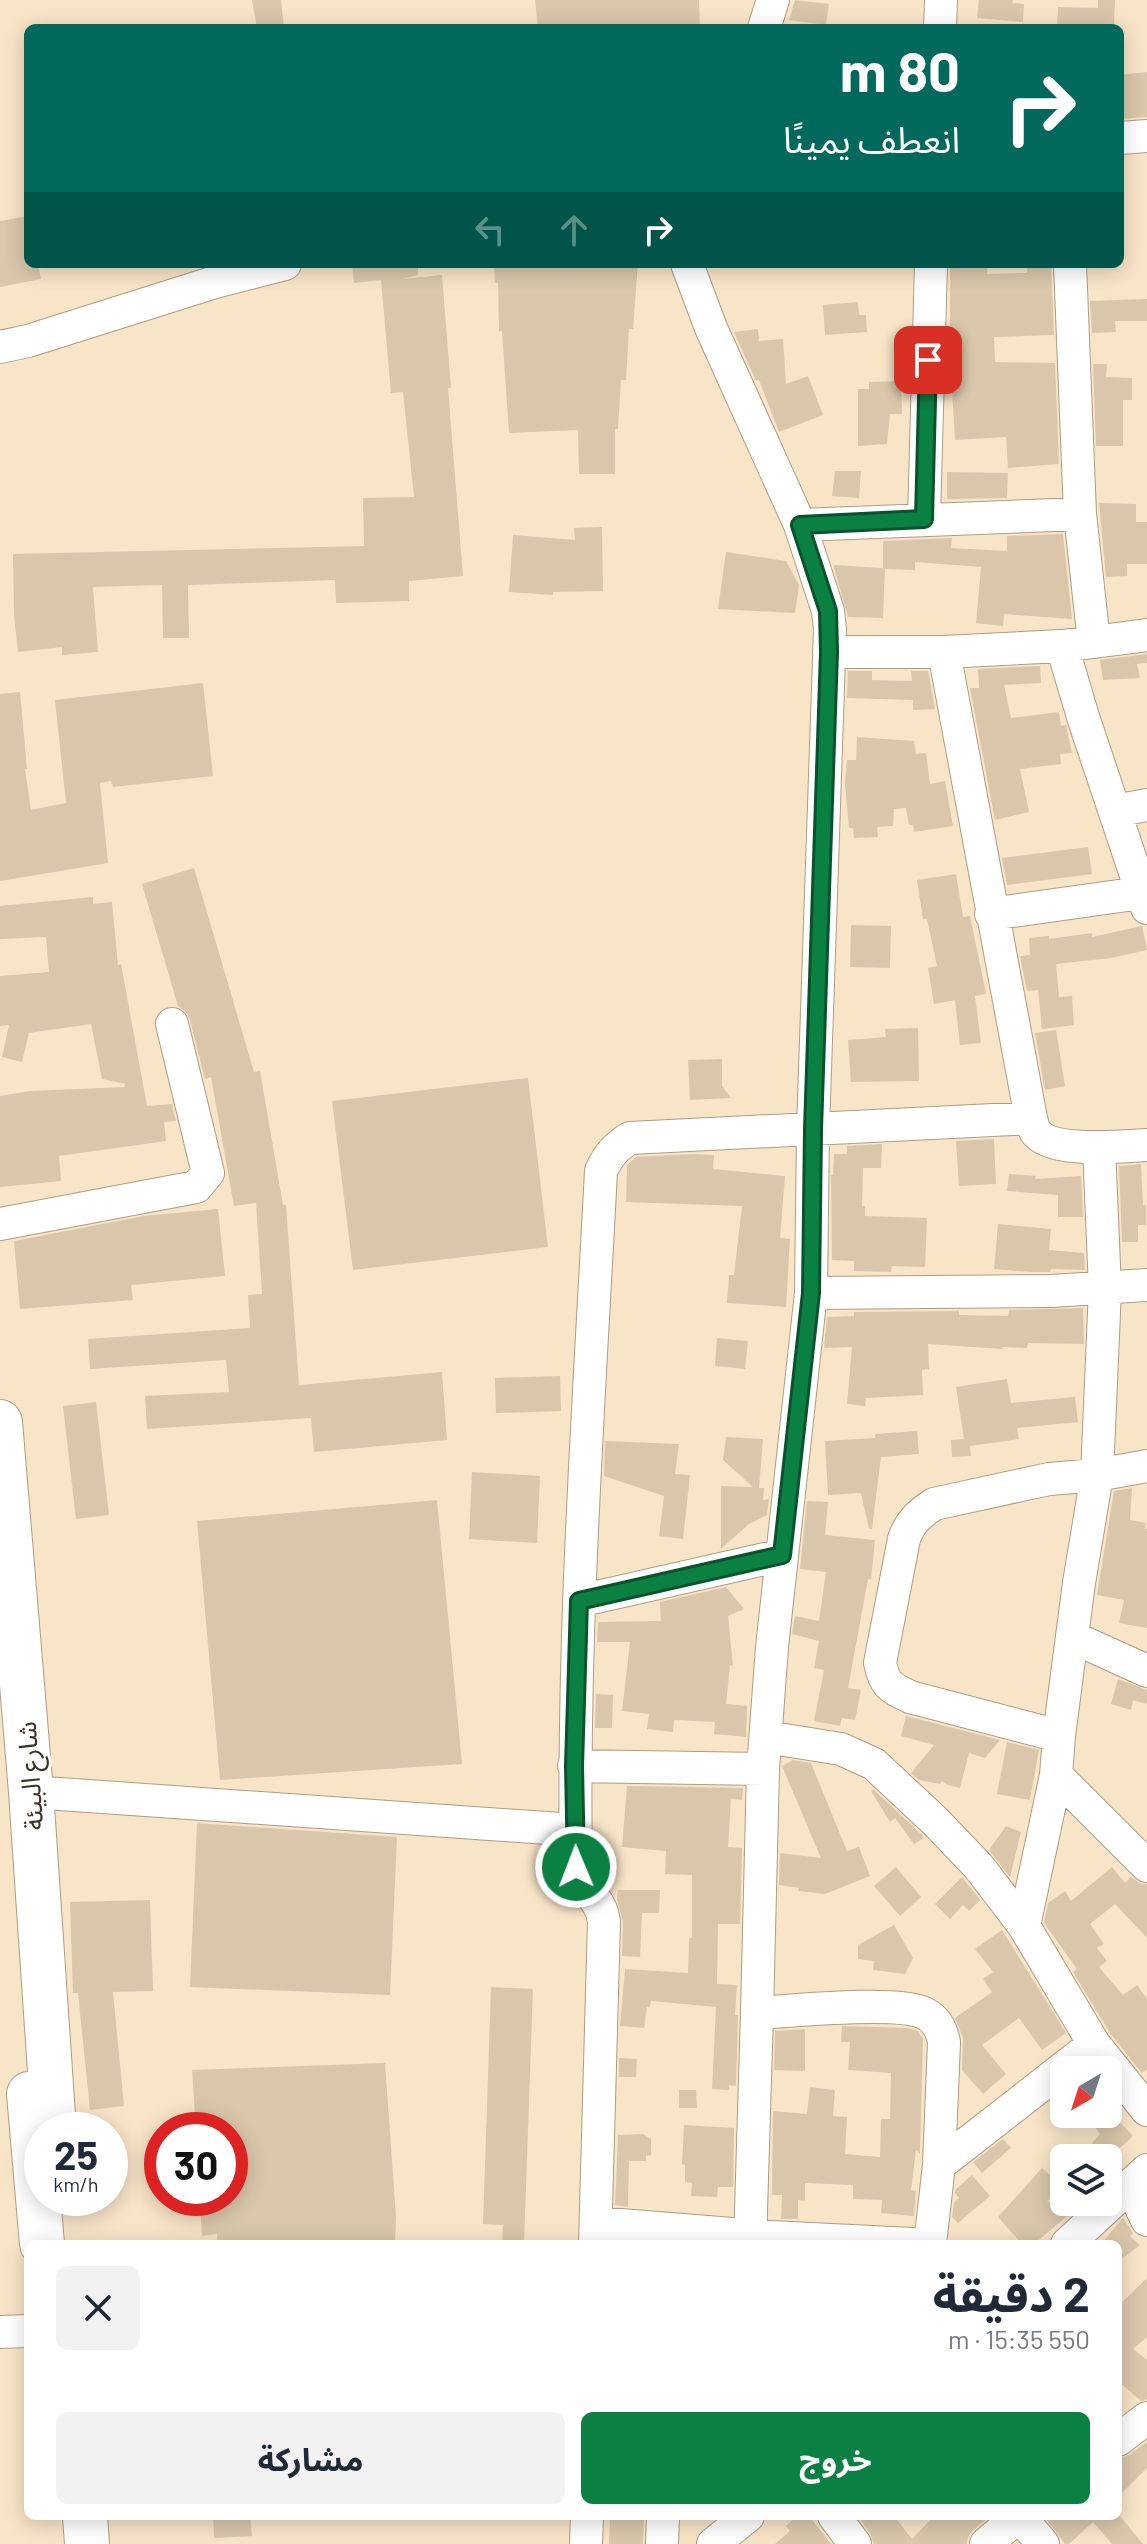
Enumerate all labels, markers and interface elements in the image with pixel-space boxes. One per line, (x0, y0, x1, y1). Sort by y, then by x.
text: 80 m (840, 36, 960, 103)
icon: right (988, 56, 1092, 160)
text: انعطف يمينًا (783, 117, 960, 160)
icon: left (468, 208, 512, 252)
icon: ahead (552, 208, 596, 252)
icon: right (636, 208, 680, 252)
pin (894, 326, 962, 394)
icon: arrive (906, 338, 950, 382)
street label: شارع البيئة (10, 1720, 53, 1831)
position arrow (534, 1825, 618, 1909)
north arrow (1050, 2056, 1122, 2128)
map controls (1050, 2056, 1122, 2216)
speed limit sign: 30 (144, 2112, 248, 2216)
text: 25 (54, 2130, 98, 2178)
button: layers (1050, 2144, 1122, 2216)
text: km/h (53, 2172, 99, 2196)
text: 2 دقيقة (933, 2264, 1090, 2322)
button: close (56, 2266, 140, 2350)
text: 550 m · 15:35 (948, 2323, 1090, 2354)
button: مشاركة (56, 2412, 565, 2504)
button: خروج (581, 2412, 1090, 2504)

